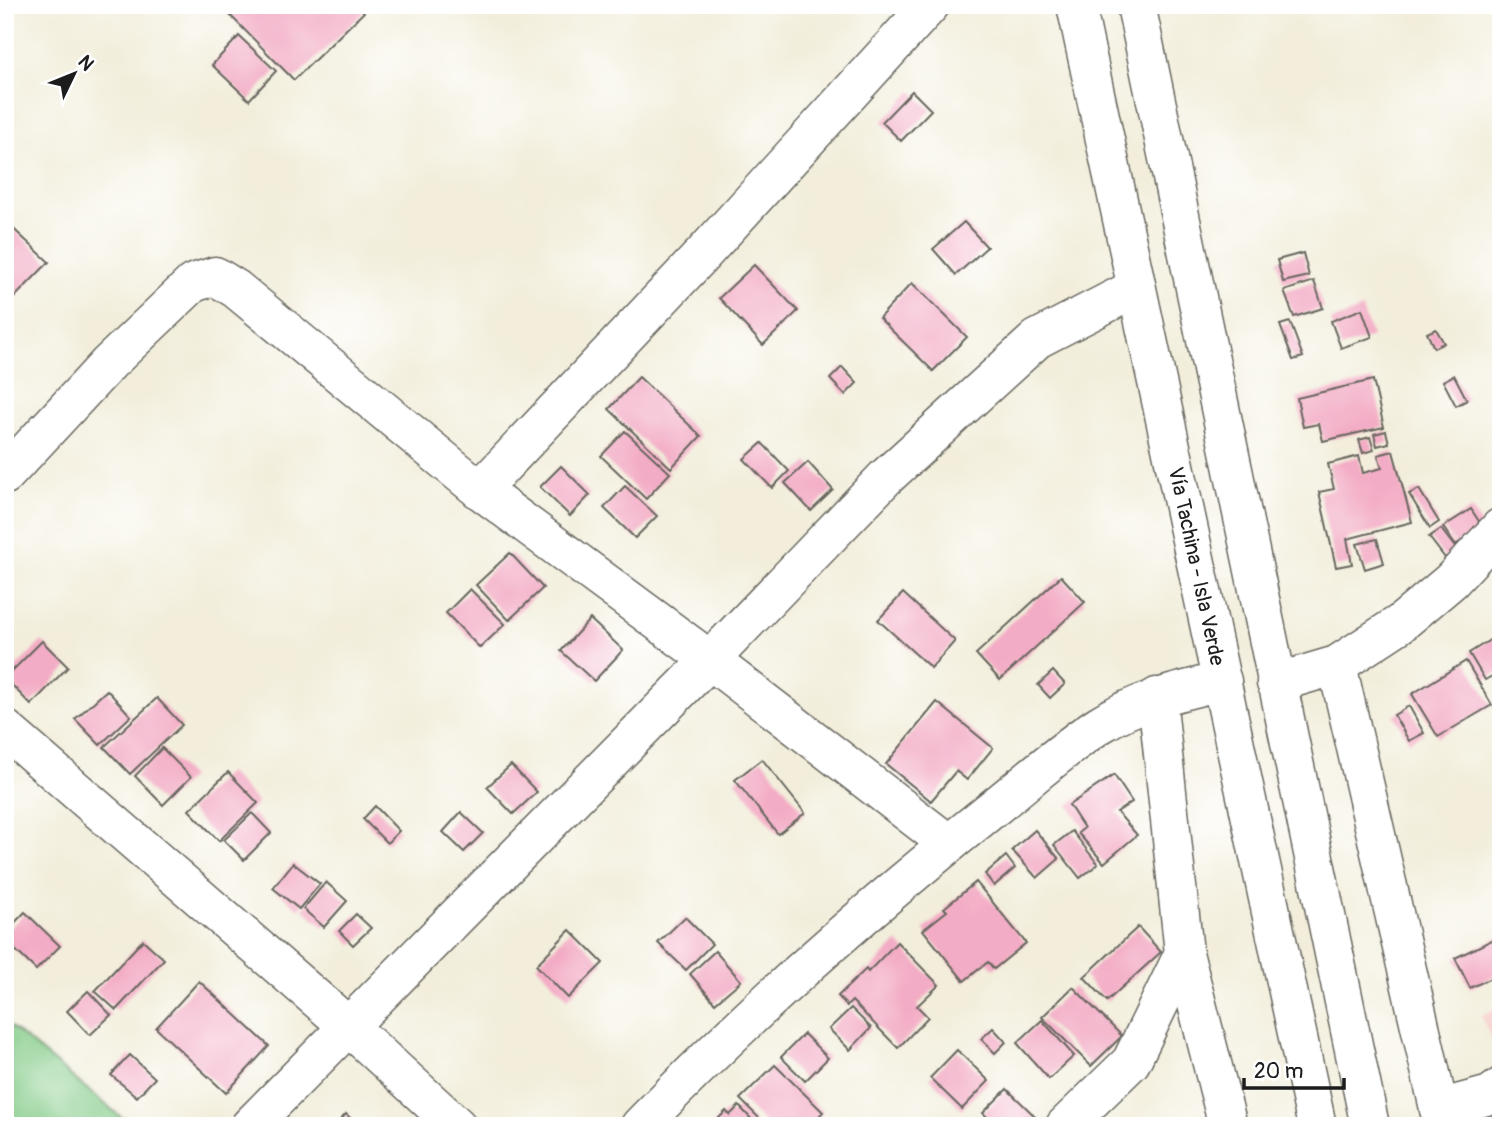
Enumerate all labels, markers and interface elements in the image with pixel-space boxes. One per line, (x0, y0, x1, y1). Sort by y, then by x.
north arrow (38, 38, 108, 108)
text: N (73, 50, 99, 76)
street label: Vía Tachina - Isla Verde (1162, 464, 1231, 669)
scale bar (1244, 1047, 1343, 1091)
text: 20 m (1254, 1058, 1303, 1085)

